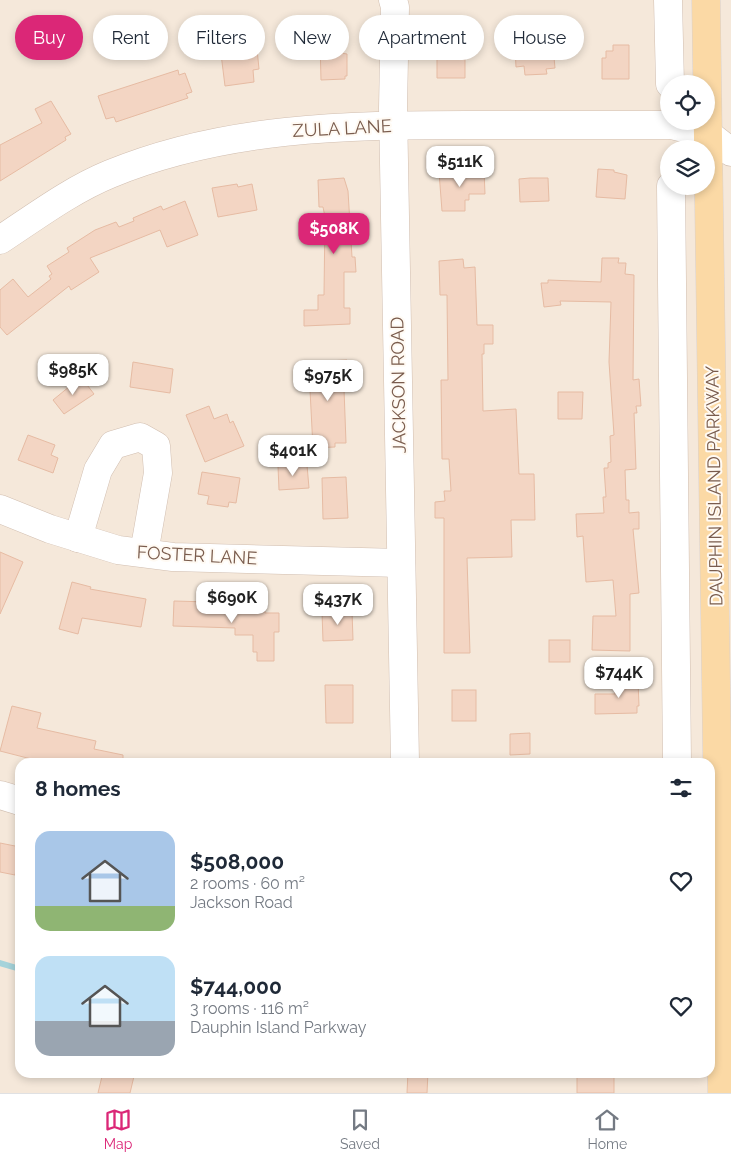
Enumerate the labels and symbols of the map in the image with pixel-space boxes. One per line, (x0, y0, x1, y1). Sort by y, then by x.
street label: ZULA LANE (292, 115, 392, 141)
pin: $511K (425, 146, 495, 188)
pin: $508K (299, 212, 369, 255)
street label: JACKSON ROAD (386, 316, 410, 454)
pin: $985K (38, 354, 108, 396)
pin: $975K (293, 360, 363, 402)
street label: DAUPHIN ISLAND PARKWAY (701, 365, 727, 606)
pin: $401K (258, 434, 328, 477)
street label: FOSTER LANE (136, 541, 258, 569)
pin: $690K (197, 582, 267, 624)
pin: $437K (303, 584, 373, 626)
pin: $744K (584, 656, 654, 699)

